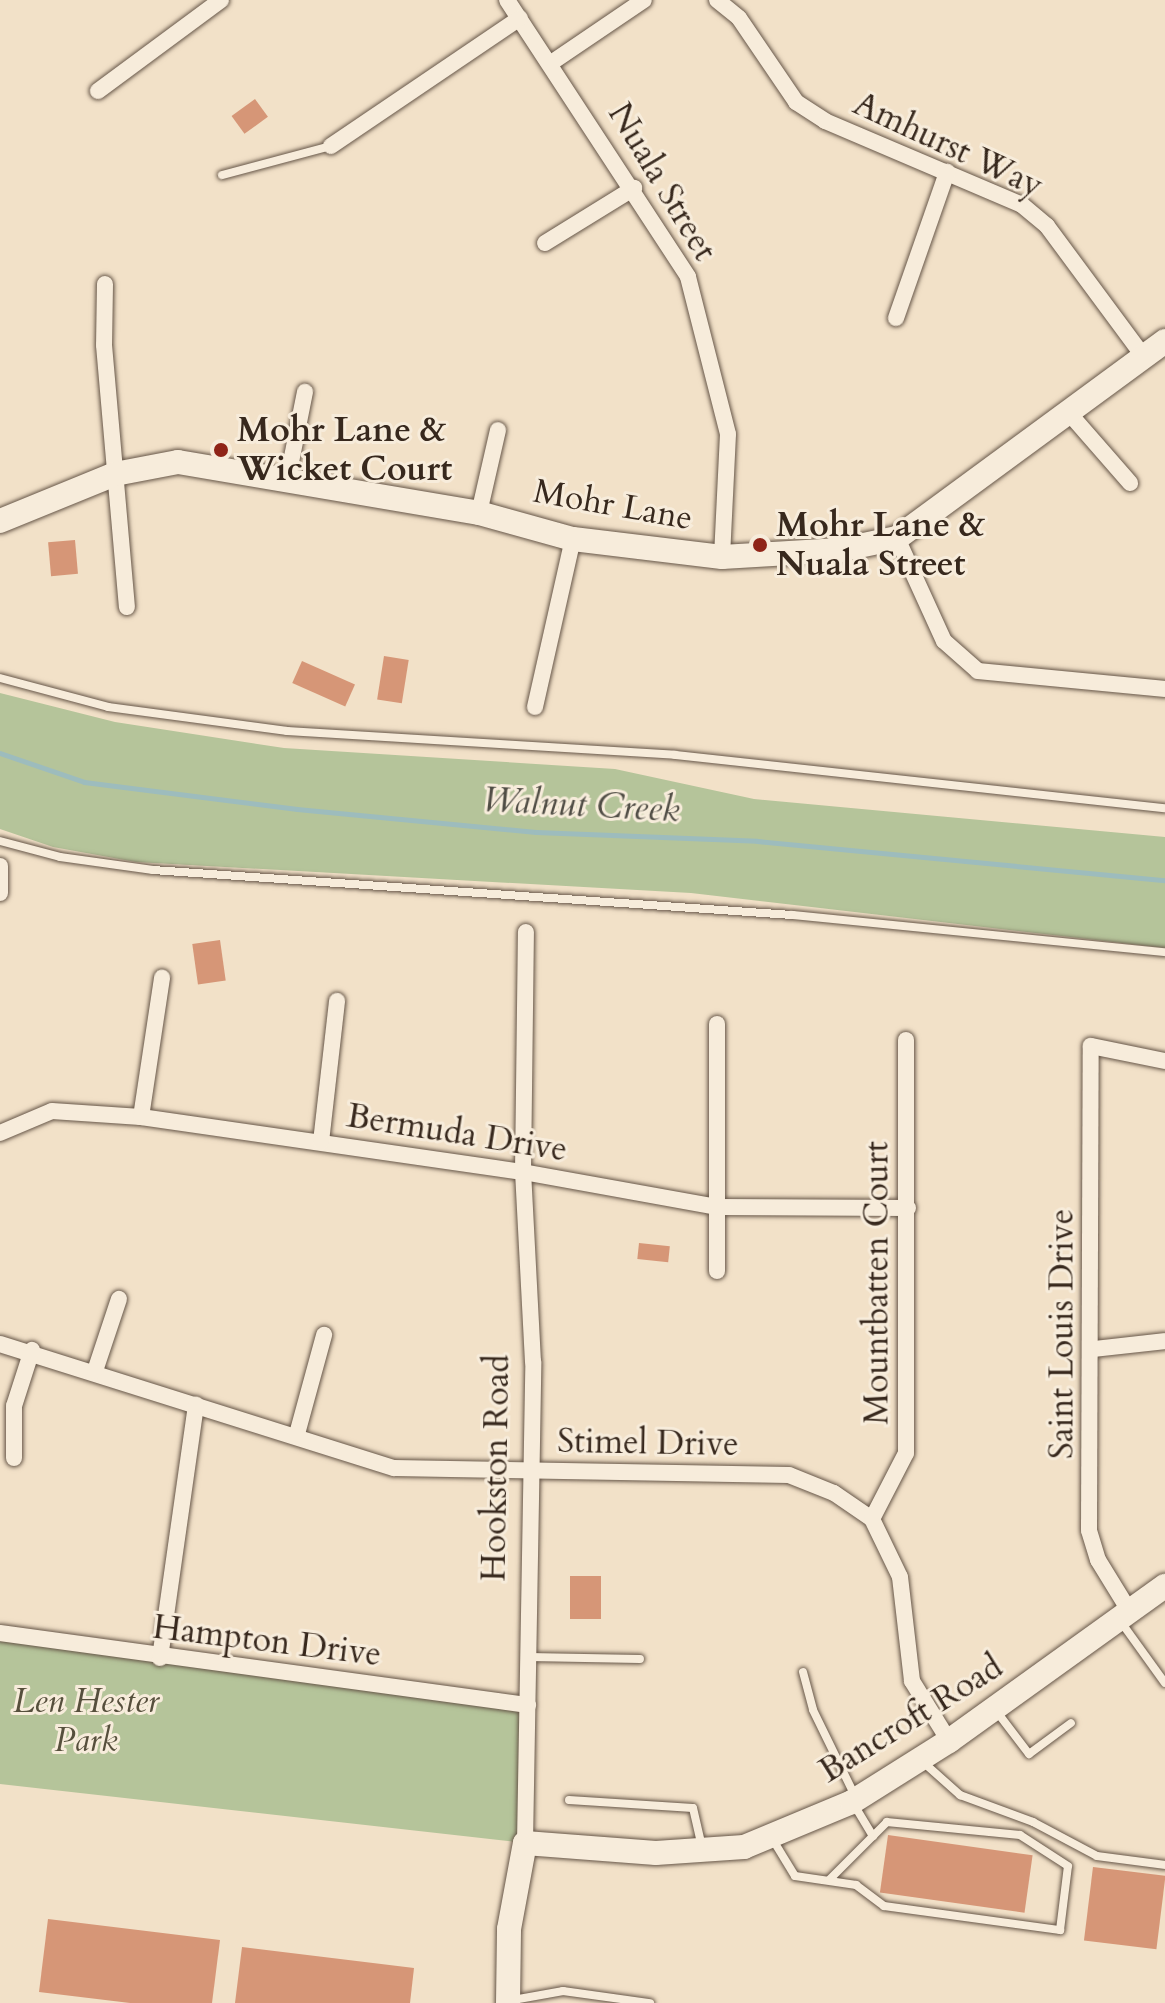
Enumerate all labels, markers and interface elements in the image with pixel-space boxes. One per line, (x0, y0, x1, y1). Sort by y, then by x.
street label: Amhurst Way (847, 83, 1049, 207)
street label: Nuala Street (599, 96, 725, 268)
place label: Mohr Lane & Wicket Court (237, 410, 452, 490)
marker: Mohr Lane & Wicket Court (212, 441, 230, 459)
street label: Mohr Lane (530, 471, 696, 539)
place label: Mohr Lane & Nuala Street (776, 505, 986, 584)
marker: Mohr Lane & Nuala Street (751, 536, 769, 554)
water label: Walnut Creek (481, 778, 681, 832)
street label: Bermuda Drive (344, 1095, 570, 1171)
street label: Mountbatten Court (857, 1141, 897, 1425)
street label: Saint Louis Drive (1042, 1209, 1082, 1459)
street label: Hookston Road (474, 1354, 518, 1582)
street label: Stimel Drive (557, 1421, 739, 1465)
street label: Hampton Drive (150, 1607, 384, 1675)
street label: Bancroft Road (812, 1646, 1010, 1792)
park label: Len Hester Park (13, 1681, 159, 1760)

